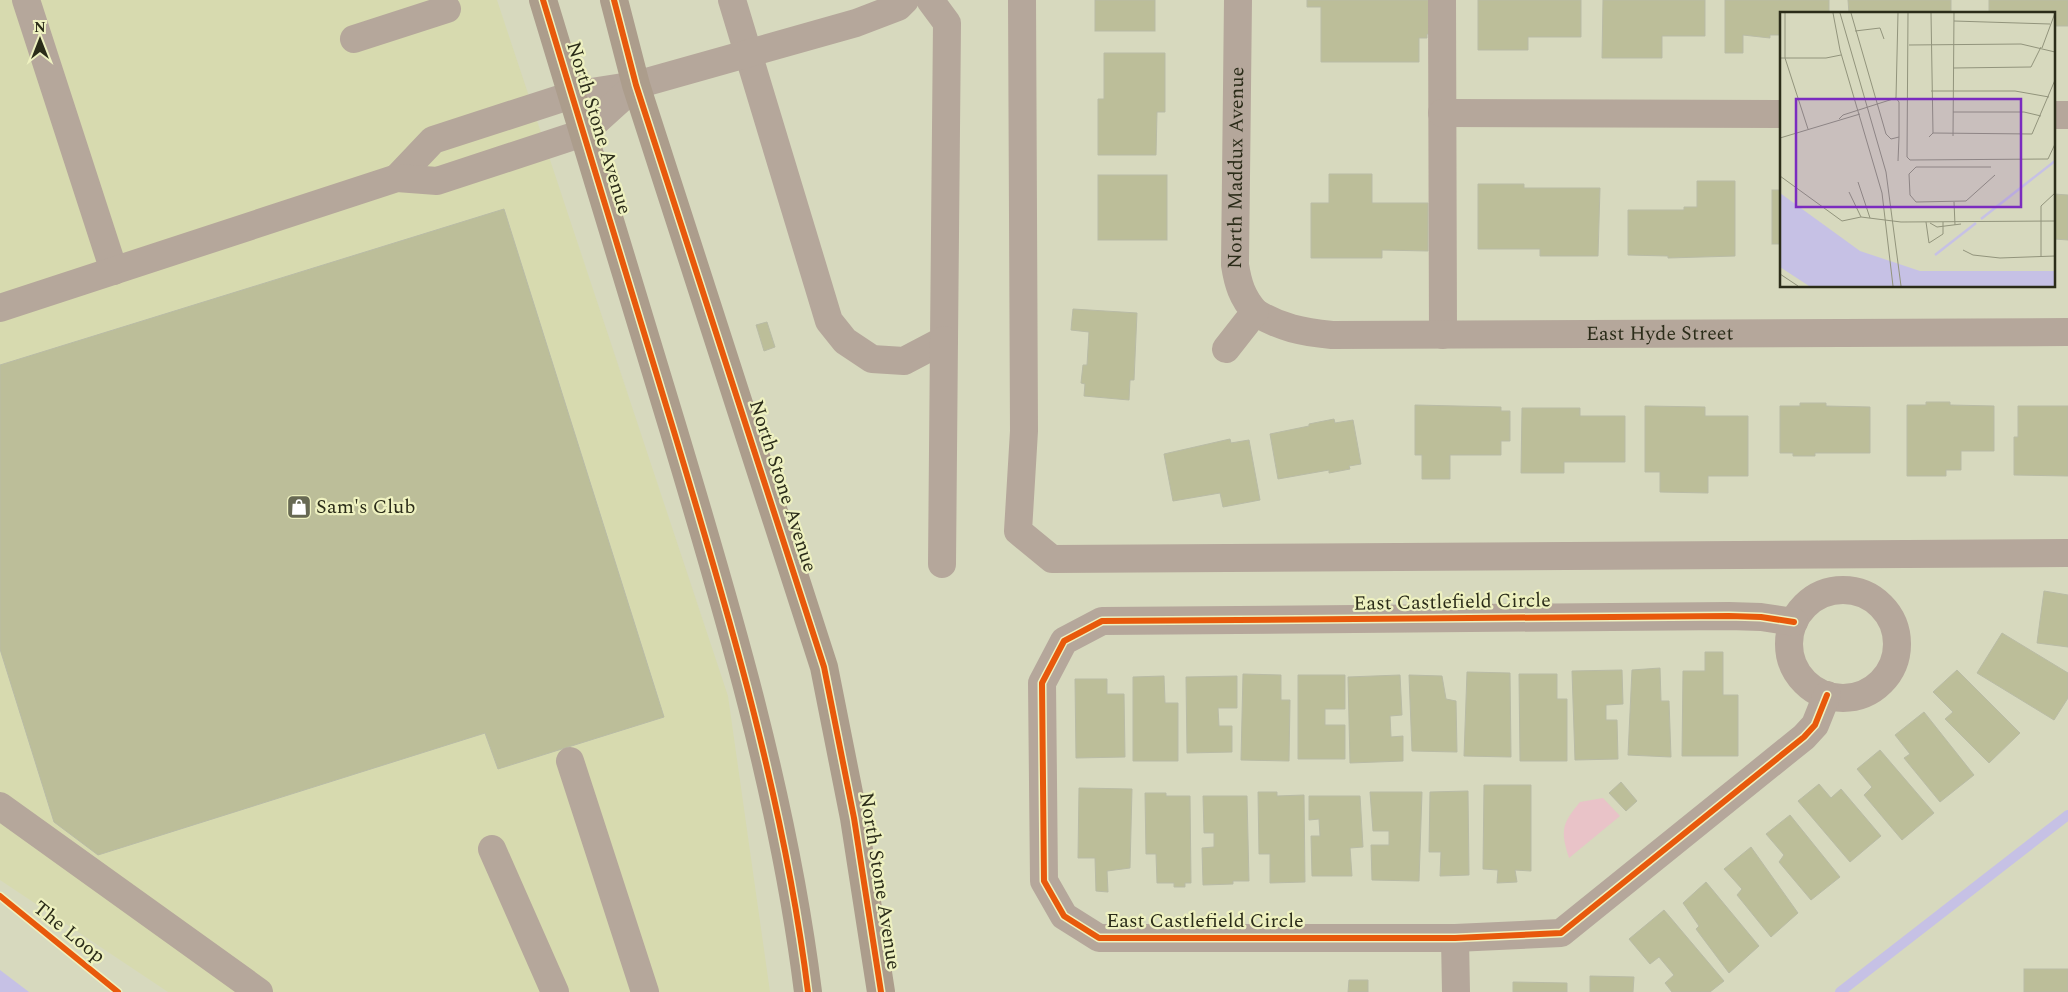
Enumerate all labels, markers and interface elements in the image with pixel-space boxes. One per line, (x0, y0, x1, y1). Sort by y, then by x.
inset map (1780, 12, 2056, 288)
north arrow (15, 15, 65, 65)
text: N (34, 17, 46, 38)
street label: North Stone Avenue (558, 38, 640, 218)
street label: North Maddux Avenue (1220, 67, 1252, 269)
street label: East Hyde Street (1586, 318, 1734, 349)
street label: North Stone Avenue (741, 396, 825, 576)
place label: Sam's Club (316, 492, 415, 522)
shop icon: Sam's Club (286, 494, 312, 520)
street label: East Castlefield Circle (1353, 585, 1551, 619)
street label: North Stone Avenue (851, 790, 909, 972)
street label: The Loop (26, 893, 112, 971)
street label: East Castlefield Circle (1106, 906, 1304, 936)

